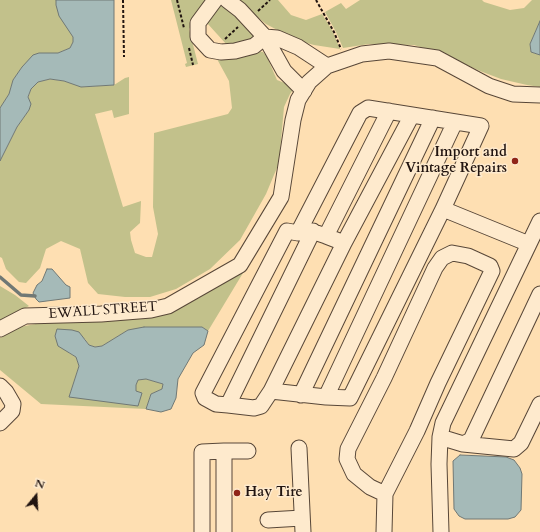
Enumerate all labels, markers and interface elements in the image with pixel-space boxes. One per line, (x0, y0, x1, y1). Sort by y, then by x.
place label: Import and Vintage Repairs (405, 145, 507, 178)
marker: Import and Vintage Repairs (510, 156, 520, 166)
street label: EWALL STREET (48, 299, 158, 323)
north arrow (16, 476, 56, 516)
text: N (33, 476, 47, 493)
place label: Hay Tire (245, 485, 302, 501)
marker: Hay Tire (232, 488, 242, 498)

